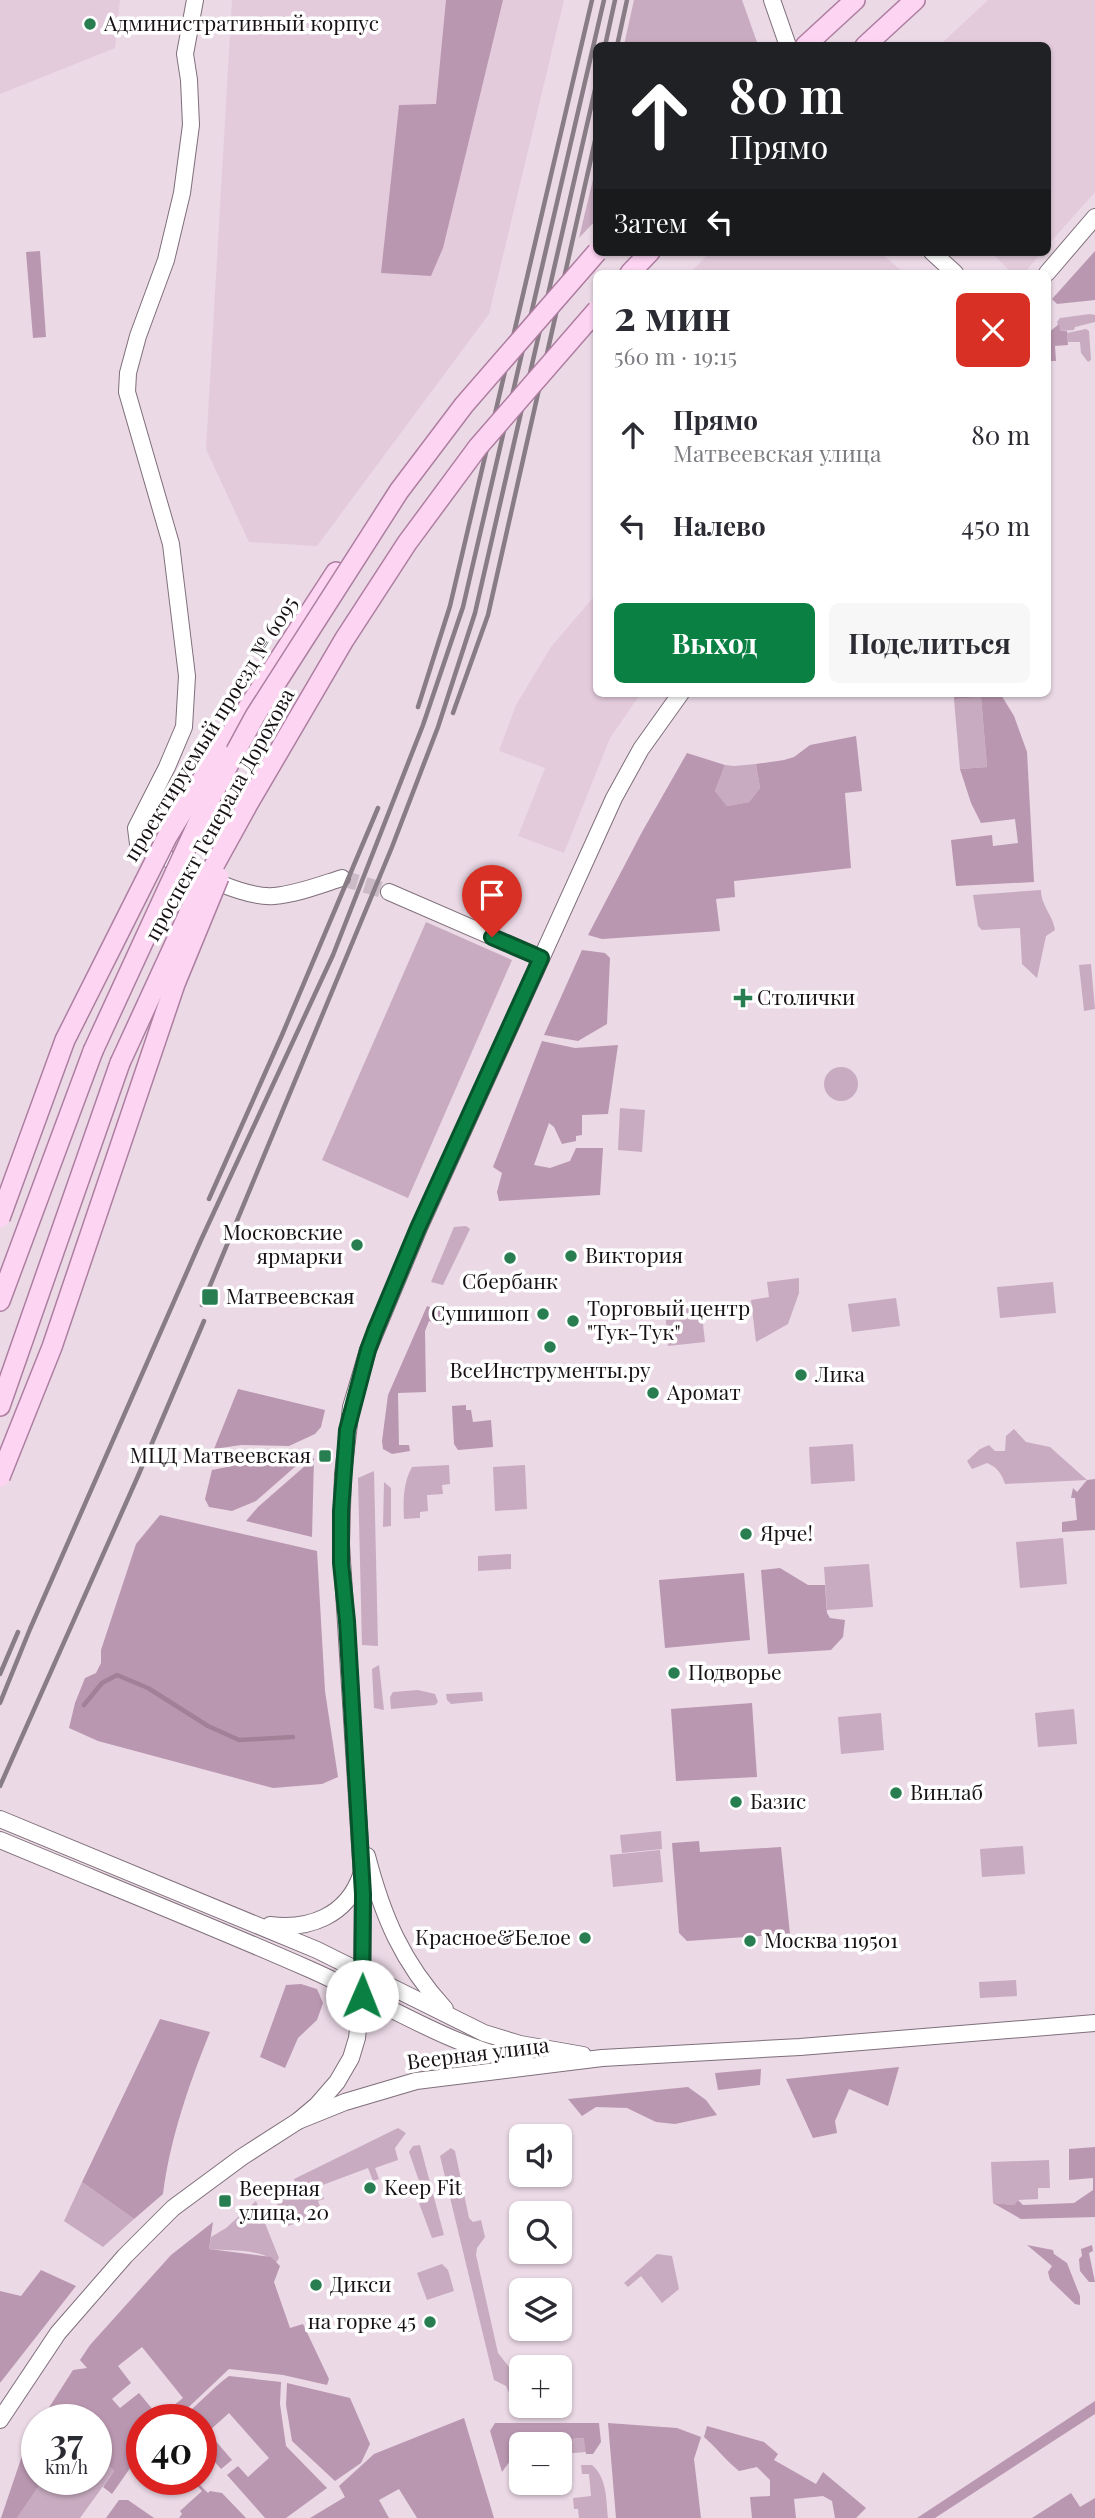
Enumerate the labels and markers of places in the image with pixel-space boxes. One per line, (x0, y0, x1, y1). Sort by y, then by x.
place label: Административный корпус (103, 8, 379, 36)
marker: Административный корпус (82, 16, 98, 32)
pin (462, 865, 522, 937)
place label: Столички (757, 982, 855, 1010)
marker: Столички (735, 990, 751, 1006)
place label: Московские ярмарки (223, 1217, 343, 1269)
marker: Московские ярмарки (349, 1237, 365, 1253)
place label: Виктория (585, 1240, 683, 1268)
marker: Виктория (563, 1248, 579, 1264)
marker: Сбербанк (502, 1250, 518, 1266)
place label: Сбербанк (462, 1266, 558, 1294)
place label: Матвеевская (226, 1281, 354, 1309)
marker: Матвеевская (200, 1287, 220, 1307)
place label: Торговый центр "Тук-Тук" (587, 1293, 750, 1345)
place label: Сушишоп (431, 1298, 529, 1326)
marker: Сушишоп (535, 1306, 551, 1322)
marker: Торговый центр "Тук-Тук" (565, 1313, 581, 1329)
marker: ВсеИнструменты.ру (542, 1339, 558, 1355)
place label: ВсеИнструменты.ру (449, 1355, 651, 1383)
place label: Лика (814, 1359, 866, 1387)
marker: Лика (793, 1367, 809, 1383)
place label: Аромат (666, 1377, 741, 1405)
marker: Аромат (645, 1385, 661, 1401)
place label: МЦД Матвеевская (130, 1440, 311, 1468)
marker: МЦД Матвеевская (317, 1448, 333, 1464)
place label: Ярче! (759, 1518, 813, 1546)
marker: Ярче! (738, 1526, 754, 1542)
place label: Подворье (688, 1657, 782, 1685)
marker: Подворье (666, 1665, 682, 1681)
place label: Винлаб (910, 1777, 983, 1805)
marker: Винлаб (888, 1785, 904, 1801)
place label: Базис (750, 1786, 806, 1814)
marker: Базис (728, 1794, 744, 1810)
place label: Красное&Белое (415, 1922, 571, 1950)
place label: Москва 119501 (764, 1925, 898, 1953)
marker: Красное&Белое (577, 1930, 593, 1946)
marker: Москва 119501 (742, 1933, 758, 1949)
place label: Keep Fit (384, 2172, 463, 2200)
place label: Веерная улица, 20 (238, 2173, 329, 2225)
marker: Keep Fit (362, 2180, 378, 2196)
marker: Веерная улица, 20 (217, 2193, 233, 2209)
place label: Дикси (330, 2269, 391, 2297)
marker: Дикси (308, 2277, 324, 2293)
place label: на горке 45 (308, 2306, 416, 2334)
marker: на горке 45 (422, 2314, 438, 2330)

